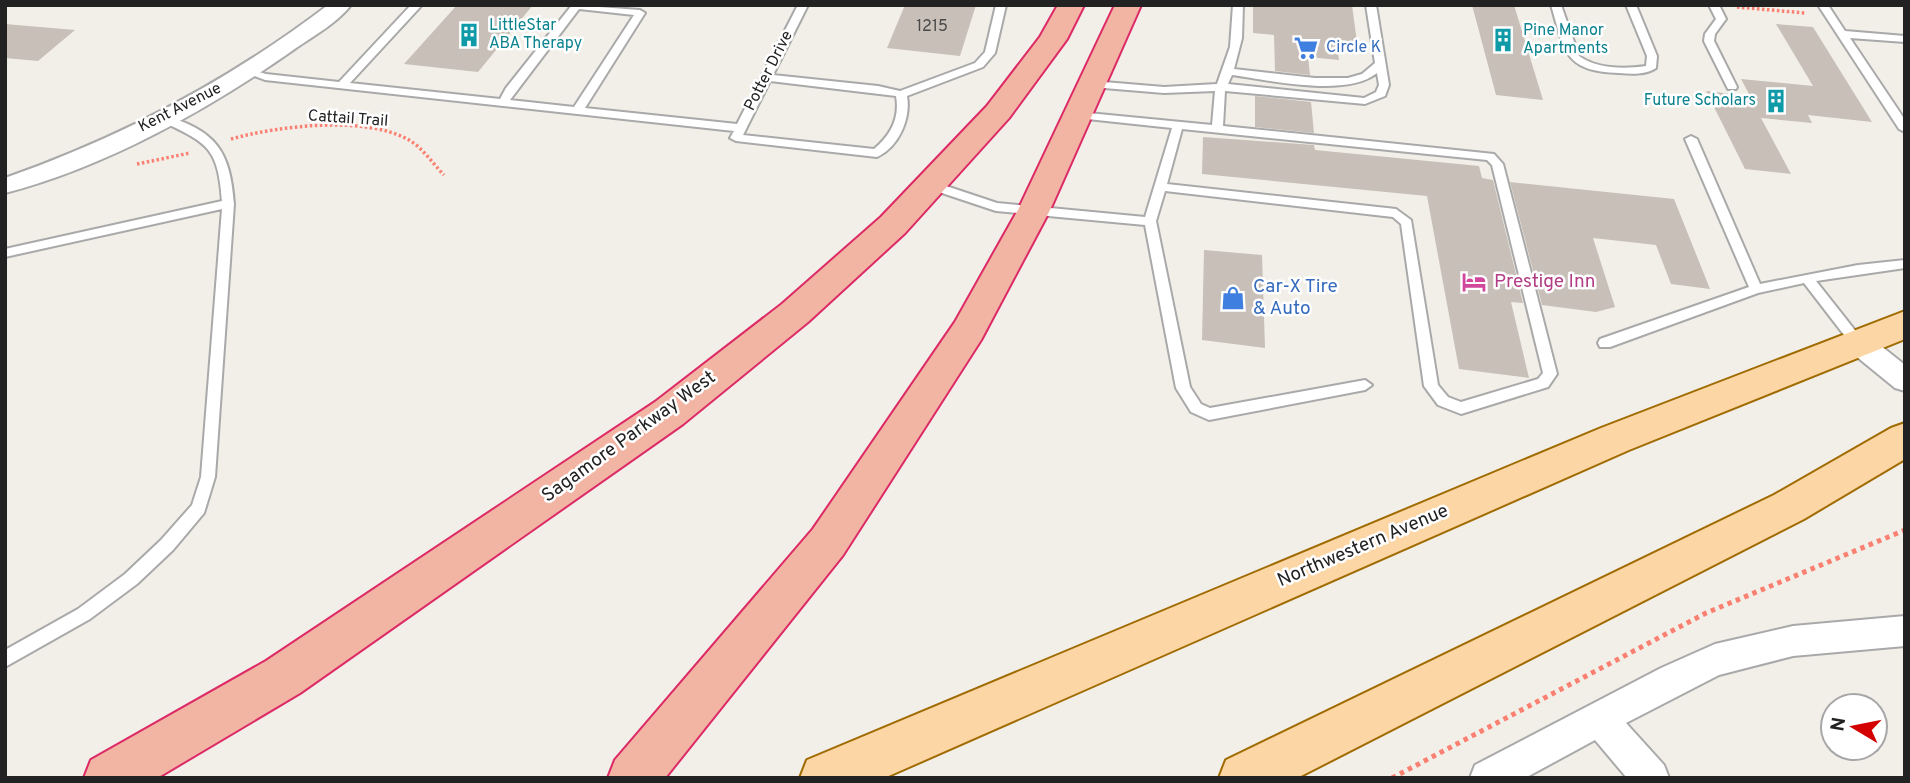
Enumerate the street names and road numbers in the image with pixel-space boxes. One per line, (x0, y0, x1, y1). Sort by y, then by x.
street label: Potter Drive (740, 28, 798, 114)
street label: Kent Avenue (135, 79, 225, 137)
street label: Cattail Trail (307, 106, 389, 132)
street label: Sagamore Parkway West (537, 366, 721, 508)
street label: Northwestern Avenue (1274, 499, 1452, 593)

